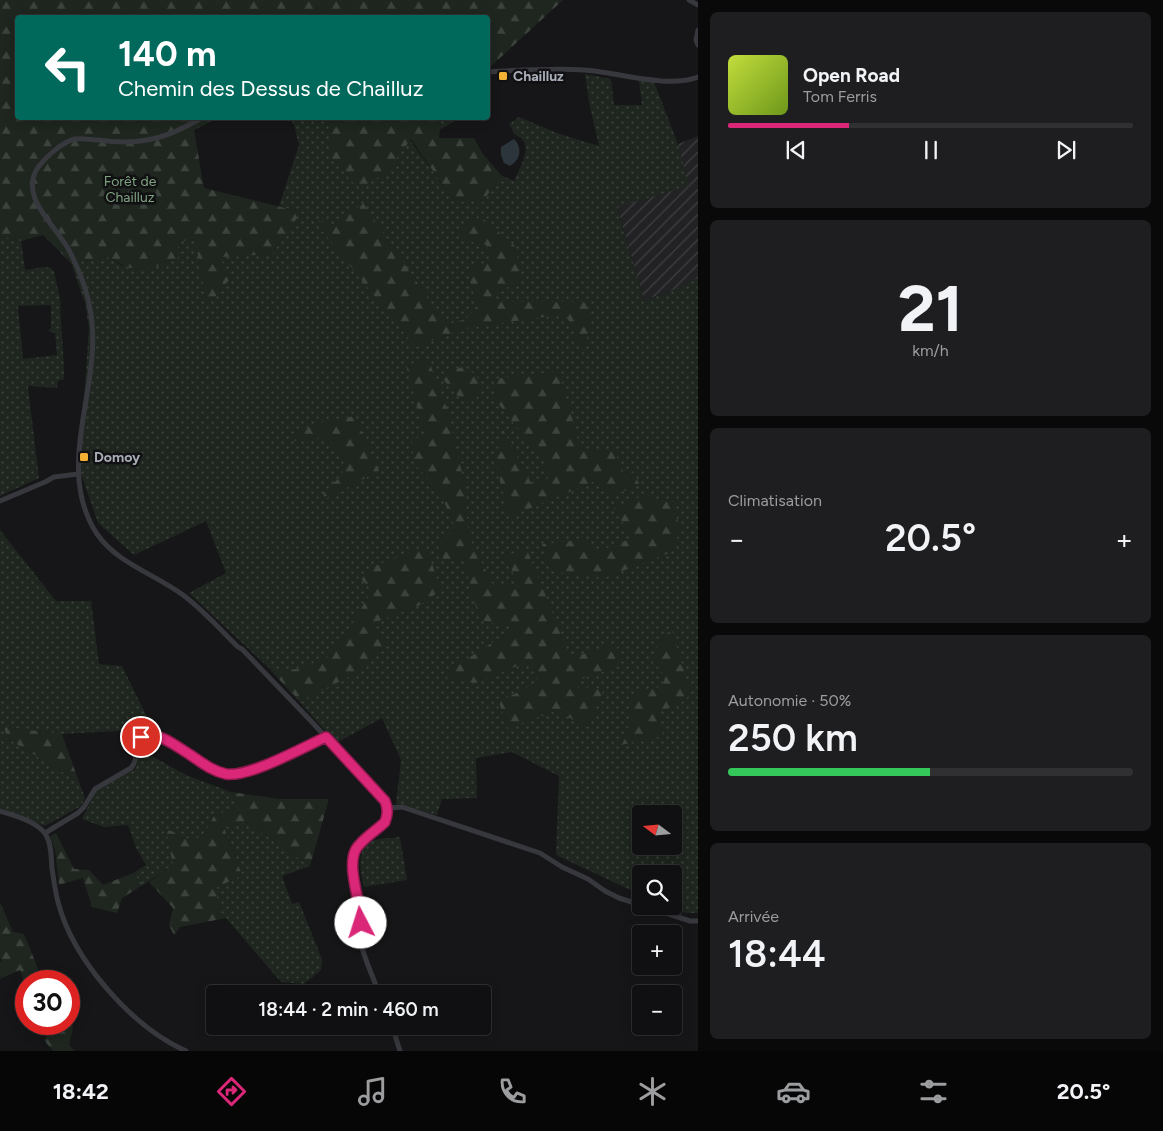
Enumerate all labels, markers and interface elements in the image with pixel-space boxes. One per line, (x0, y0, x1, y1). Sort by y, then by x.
text: 140 m (118, 33, 216, 75)
icon: left (35, 35, 100, 100)
text: Open Road (803, 64, 900, 87)
place label: Chailluz (513, 68, 564, 85)
marker: Chailluz (497, 70, 509, 82)
text: Chemin des Dessus de Chailluz (118, 75, 423, 102)
text: Tom Ferris (803, 87, 877, 106)
icon: previous (782, 136, 810, 164)
icon: pause (917, 136, 945, 164)
icon: next (1052, 136, 1080, 164)
park label: Forêt de Chailluz (104, 173, 157, 206)
text: 21 (898, 269, 963, 347)
text: km/h (912, 341, 949, 360)
place label: Domoy (94, 449, 141, 466)
marker: Domoy (78, 451, 90, 463)
text: Climatisation (728, 491, 822, 510)
text: 20.5° (885, 515, 976, 561)
text: − (728, 522, 745, 556)
text: + (1116, 522, 1133, 556)
text: Autonomie · 50% (728, 691, 851, 710)
text: 250 km (728, 715, 858, 761)
pin (120, 716, 162, 758)
icon: arrive (127, 723, 155, 751)
north arrow (632, 805, 682, 855)
map controls (632, 805, 682, 1035)
button: search (632, 865, 682, 915)
position arrow (334, 896, 386, 948)
text: Arrivée (728, 907, 779, 926)
button: + (632, 925, 682, 975)
text: 18:44 (728, 931, 826, 977)
speed limit sign: 30 (15, 970, 80, 1035)
button: − (632, 985, 682, 1035)
text: 18:44 · 2 min · 460 m (258, 998, 439, 1021)
icon: directions (214, 1074, 249, 1109)
icon: music (355, 1074, 390, 1109)
icon: phone (495, 1074, 530, 1109)
icon: climate (635, 1074, 670, 1109)
icon: car (776, 1074, 811, 1109)
icon: filters (916, 1074, 951, 1109)
text: 18:42 (53, 1078, 109, 1105)
text: 20.5° (1057, 1078, 1110, 1105)

